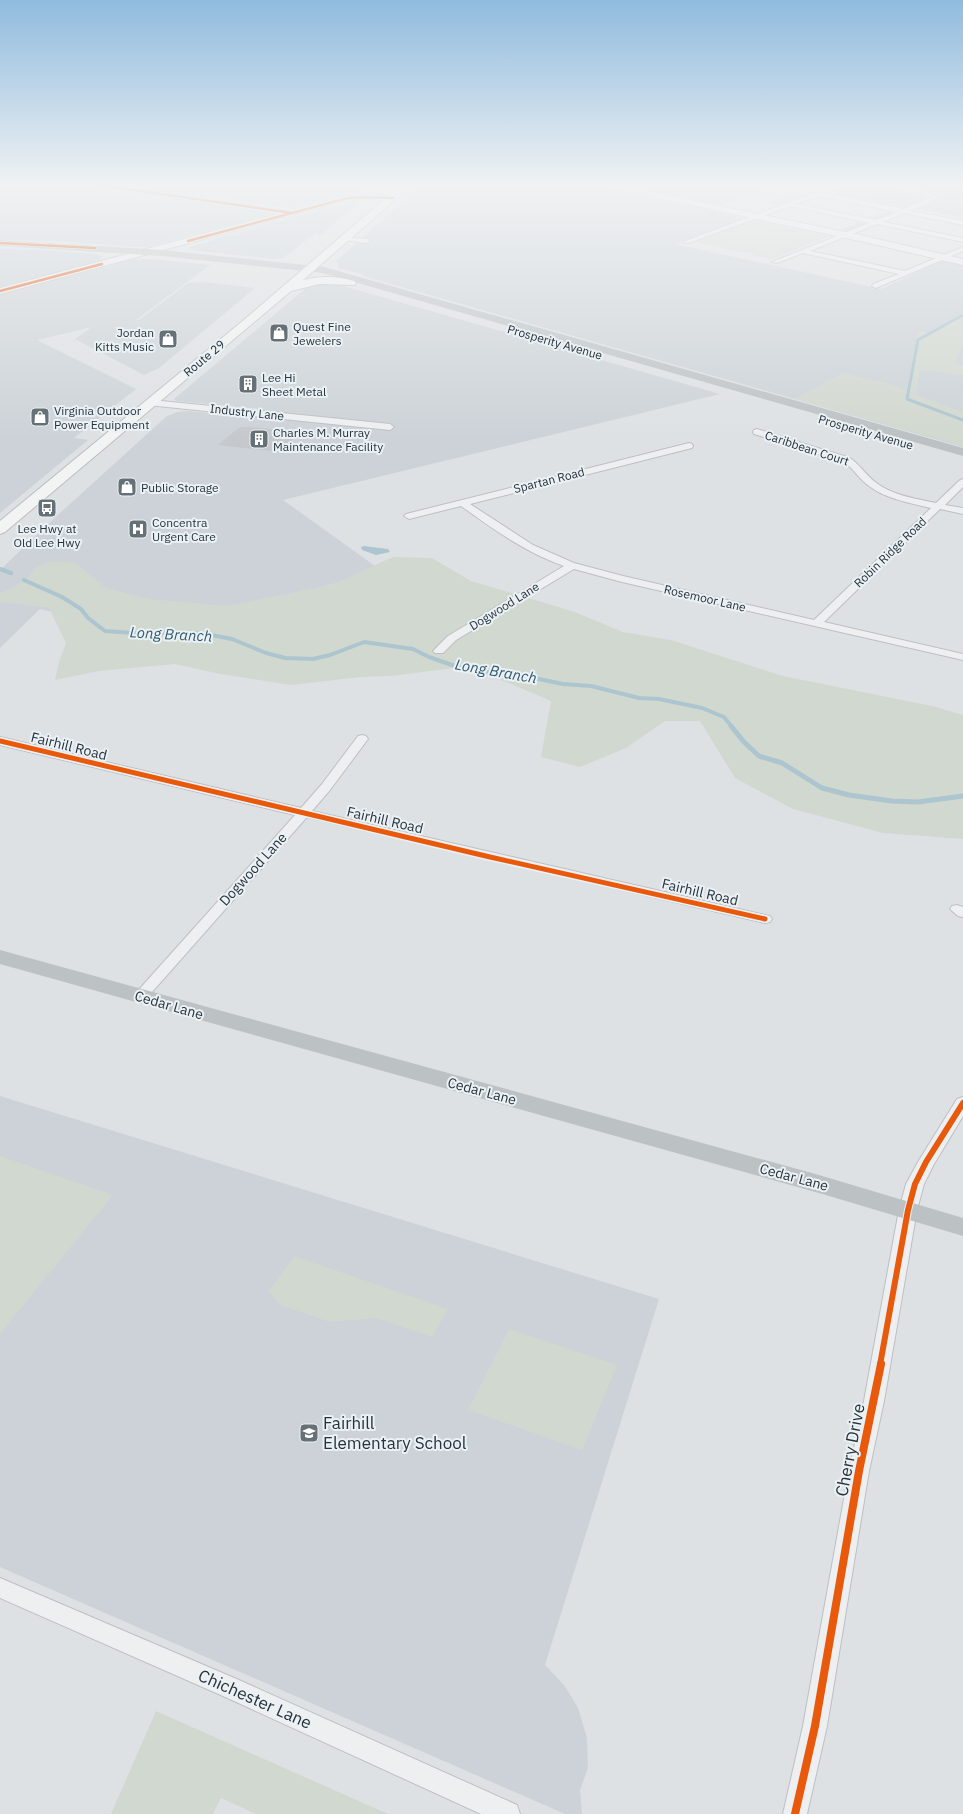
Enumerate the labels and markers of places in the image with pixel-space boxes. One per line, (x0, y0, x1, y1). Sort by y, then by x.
place label: Quest Fine Jewelers (293, 319, 351, 348)
shop icon: Quest Fine Jewelers (268, 322, 290, 344)
place label: Jordan Kitts Music (95, 325, 154, 354)
shop icon: Jordan Kitts Music (157, 328, 179, 350)
place label: Lee Hi Sheet Metal (262, 370, 326, 399)
building icon: Lee Hi Sheet Metal (237, 373, 259, 395)
place label: Virginia Outdoor Power Equipment (54, 403, 149, 432)
shop icon: Virginia Outdoor Power Equipment (29, 406, 51, 428)
place label: Charles M. Murray Maintenance Facility (273, 425, 383, 454)
building icon: Charles M. Murray Maintenance Facility (248, 428, 270, 450)
shop icon: Public Storage (116, 476, 138, 498)
place label: Public Storage (141, 480, 219, 495)
bus stop icon: Lee Hwy at Old Lee Hwy (36, 497, 58, 519)
place label: Concentra Urgent Care (152, 515, 216, 544)
hospital icon: Concentra Urgent Care (127, 518, 149, 540)
place label: Lee Hwy at Old Lee Hwy (13, 521, 81, 550)
place label: Fairhill Elementary School (323, 1412, 467, 1454)
school or university icon: Fairhill Elementary School (298, 1422, 320, 1444)

